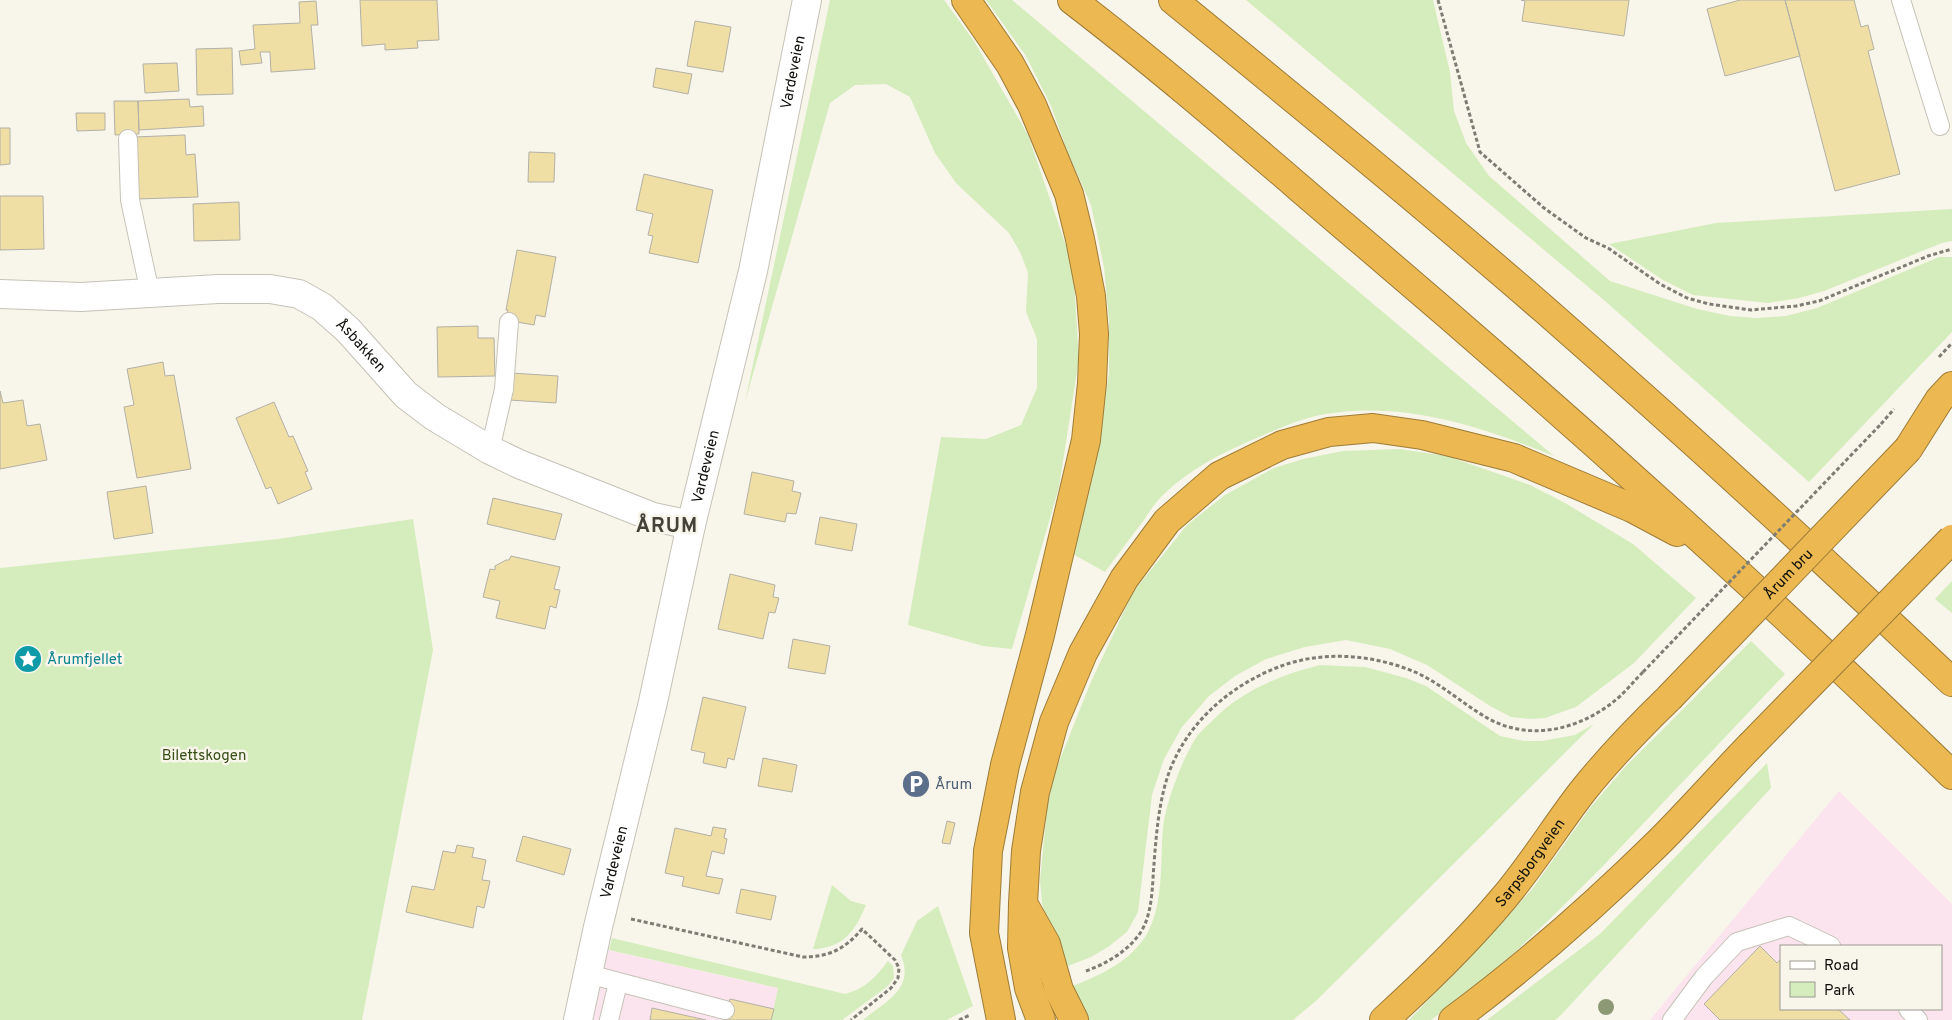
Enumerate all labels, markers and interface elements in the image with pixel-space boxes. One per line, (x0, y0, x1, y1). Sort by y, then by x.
street label: Vardeveien (777, 34, 811, 111)
street label: Åsbakken (331, 316, 389, 377)
street label: Vardeveien (689, 428, 725, 505)
district label: ÅRUM (636, 513, 698, 540)
street label: Årum bru (1760, 546, 1818, 604)
place icon: Årumfjellet (13, 644, 43, 674)
place label: Årumfjellet (47, 651, 122, 670)
park label: Bilettskogen (162, 747, 246, 766)
parking icon: Årum (901, 769, 931, 799)
place label: Årum (935, 776, 972, 795)
street label: Sarpsborgveien (1492, 816, 1570, 912)
street label: Vardeveien (597, 824, 633, 901)
legend (1780, 945, 1942, 1010)
text: Road (1824, 957, 1859, 976)
text: Park (1824, 982, 1855, 1001)

